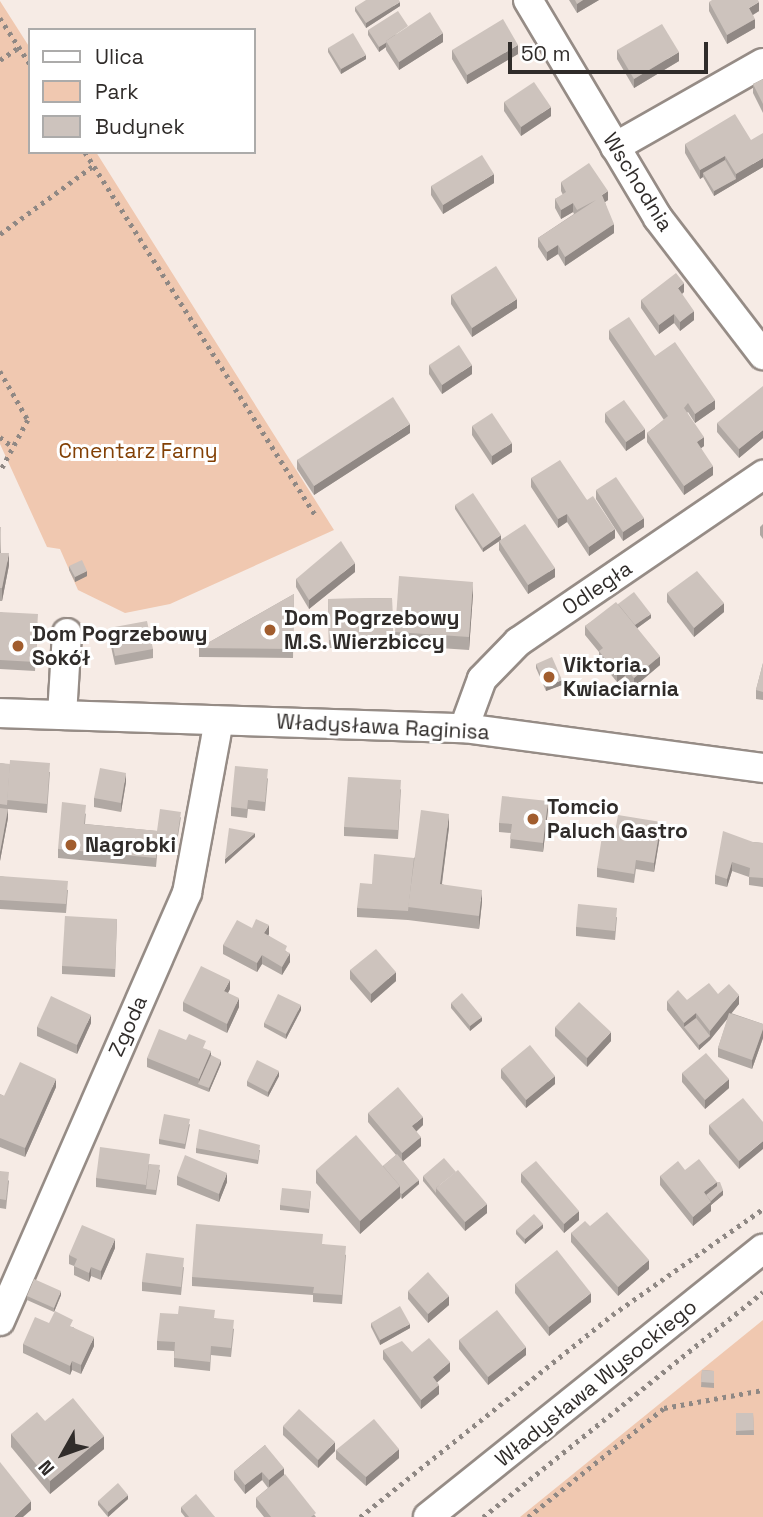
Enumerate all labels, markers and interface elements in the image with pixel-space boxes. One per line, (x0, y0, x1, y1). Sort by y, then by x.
legend (28, 28, 256, 154)
scale bar (511, 28, 710, 72)
text: 50 m (521, 40, 571, 67)
text: Ulica (95, 43, 144, 70)
text: Park (95, 78, 139, 105)
text: Budynek (95, 113, 185, 140)
street label: Wschodnia (598, 128, 678, 236)
park label: Cmentarz Farny (58, 438, 218, 464)
street label: Odległa (557, 556, 637, 620)
place label: Dom Pogrzebowy M.S. Wierzbiccy (284, 605, 460, 655)
place label: Dom Pogrzebowy Sokół (32, 621, 208, 671)
marker: Dom Pogrzebowy M.S. Wierzbiccy (262, 622, 278, 638)
marker: Dom Pogrzebowy Sokół (10, 638, 26, 654)
place label: Viktoria. Kwiaciarnia (563, 652, 679, 702)
marker: Viktoria. Kwiaciarnia (541, 669, 557, 685)
street label: Władysława Raginisa (276, 709, 490, 745)
place label: Tomcio Paluch Gastro (547, 794, 688, 844)
marker: Tomcio Paluch Gastro (525, 811, 541, 827)
place label: Nagrobki (85, 832, 176, 858)
marker: Nagrobki (63, 837, 79, 853)
street label: Zgoda (104, 992, 152, 1060)
street label: Władysława Wysockiego (490, 1294, 702, 1472)
north arrow (28, 1419, 98, 1489)
text: N (33, 1455, 60, 1481)

